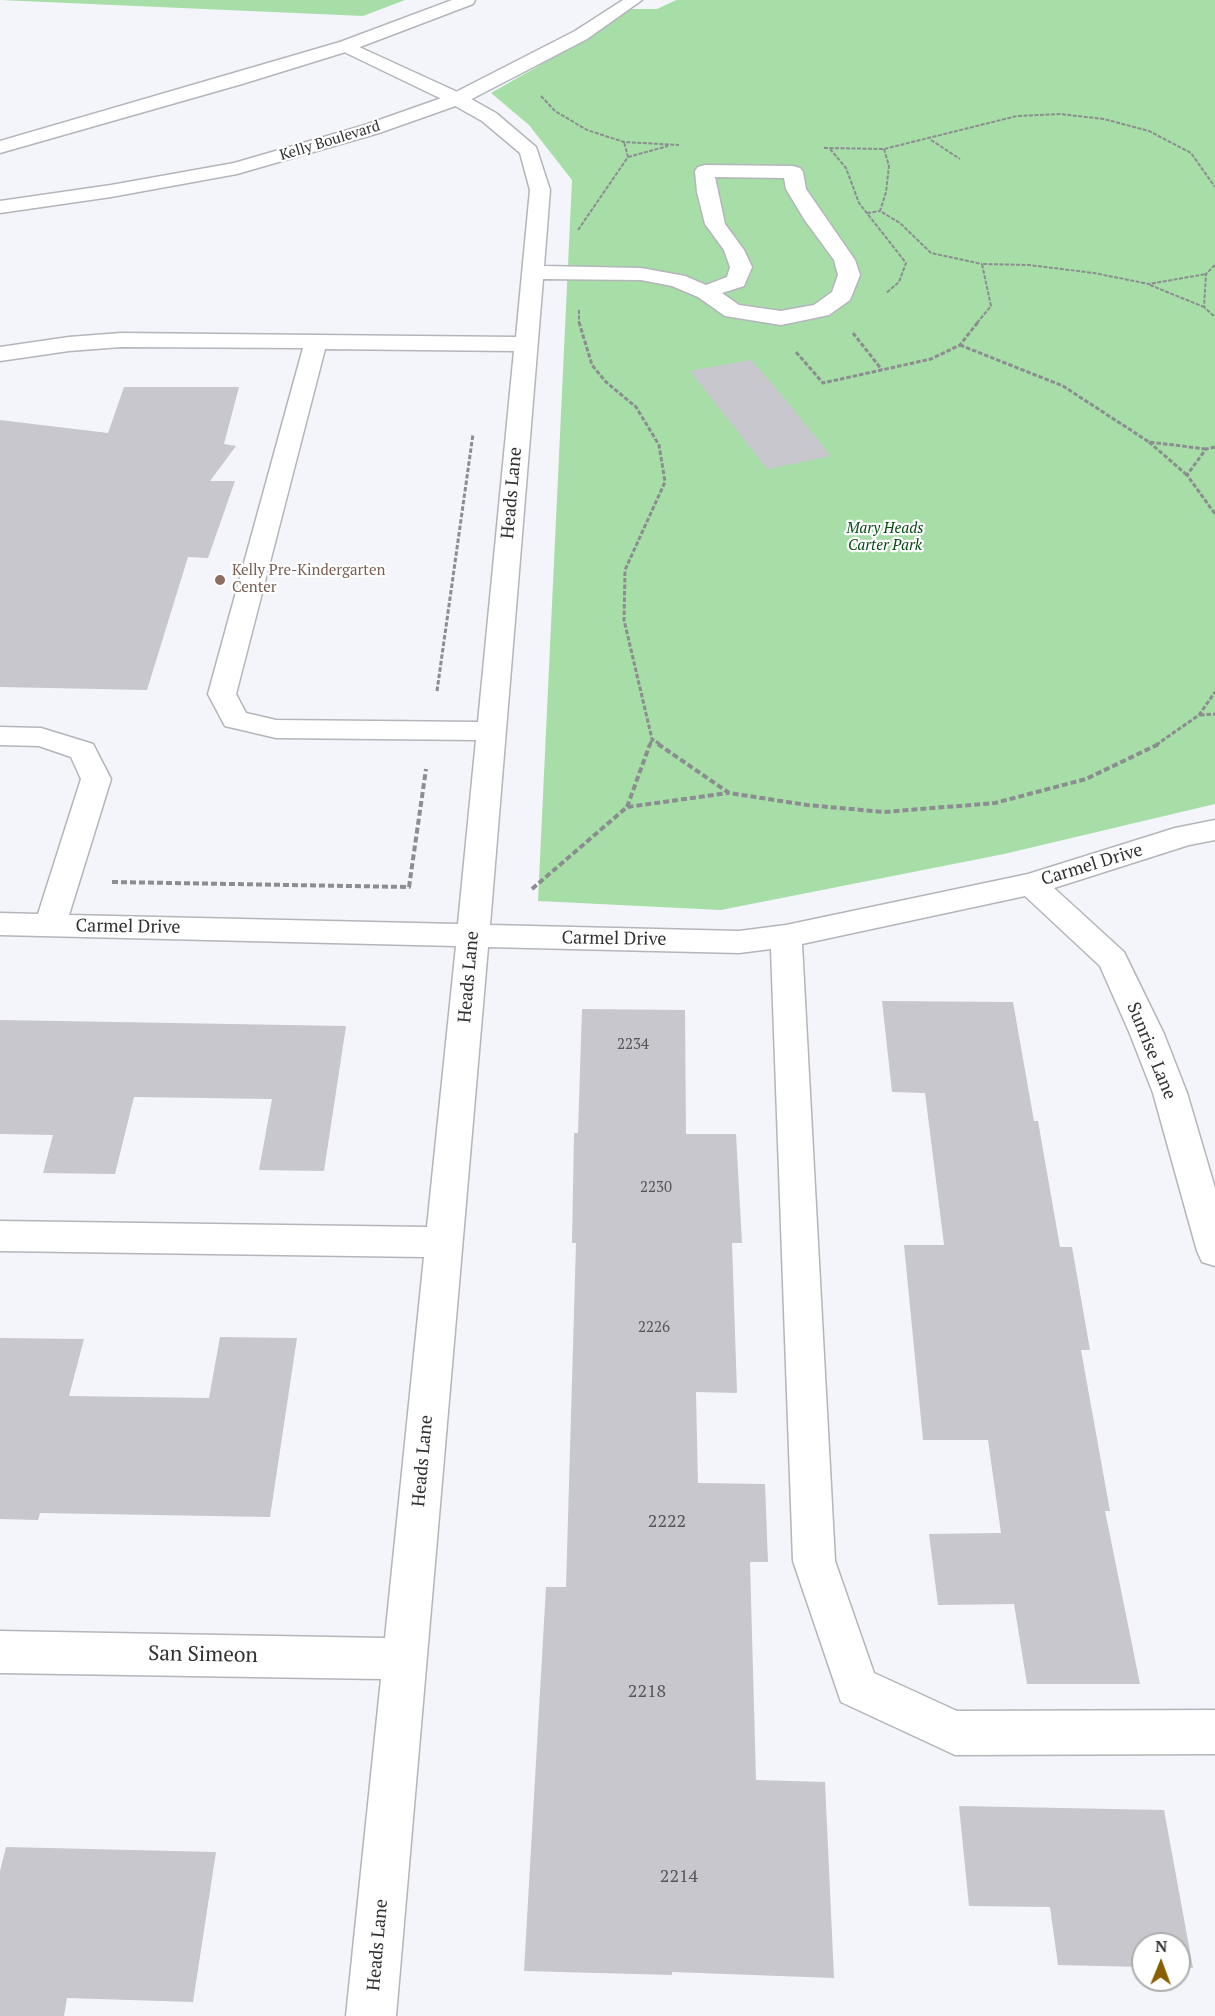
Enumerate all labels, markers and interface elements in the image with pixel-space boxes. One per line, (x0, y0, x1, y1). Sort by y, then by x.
street label: Kelly Boulevard (278, 117, 382, 165)
street label: Heads Lane (497, 446, 527, 540)
park label: Mary Heads Carter Park (846, 520, 924, 555)
place label: Kelly Pre-Kindergarten Center (232, 562, 385, 597)
marker: Kelly Pre-Kindergarten Center (213, 573, 227, 587)
street label: Carmel Drive (1039, 839, 1145, 891)
street label: Carmel Drive (75, 915, 181, 939)
street label: Carmel Drive (561, 927, 667, 951)
street label: Heads Lane (454, 930, 484, 1024)
street label: Sunrise Lane (1122, 999, 1180, 1103)
house number: 2234 (617, 1036, 649, 1054)
house number: 2230 (640, 1179, 672, 1197)
house number: 2226 (638, 1319, 670, 1337)
street label: Heads Lane (408, 1414, 438, 1508)
house number: 2222 (648, 1511, 686, 1533)
street label: San Simeon (148, 1641, 258, 1669)
house number: 2218 (628, 1681, 666, 1703)
house number: 2214 (660, 1866, 698, 1888)
street label: Heads Lane (363, 1898, 393, 1992)
north arrow (1131, 1932, 1191, 1992)
text: N (1155, 1935, 1168, 1957)

